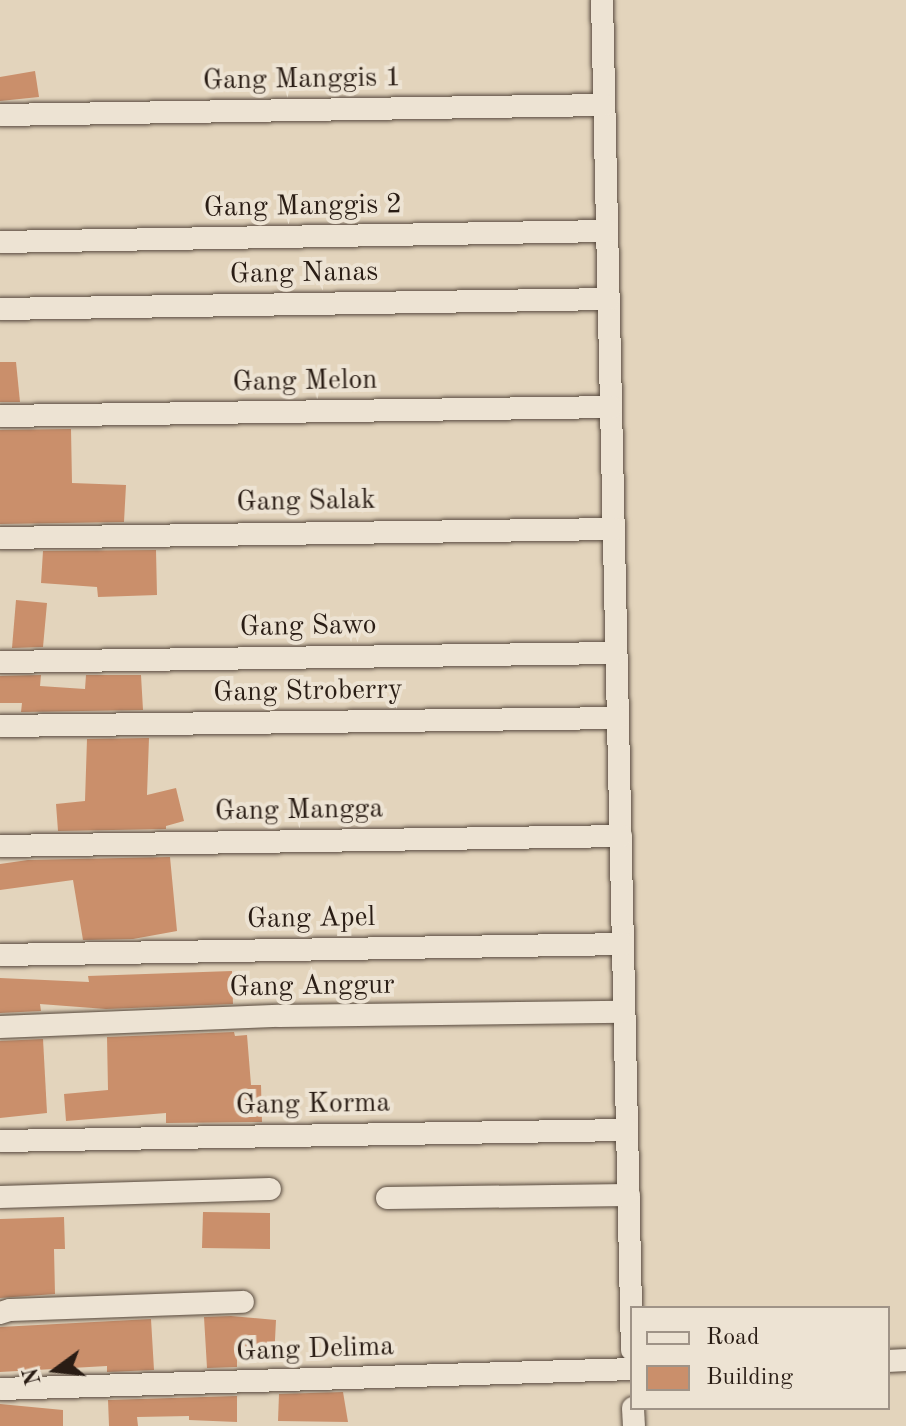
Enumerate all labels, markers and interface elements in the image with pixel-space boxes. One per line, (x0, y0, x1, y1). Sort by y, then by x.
street label: Gang Manggis 1 (202, 61, 402, 99)
street label: Gang Manggis 2 (203, 188, 403, 226)
street label: Gang Nanas (229, 256, 379, 292)
street label: Gang Melon (232, 364, 378, 400)
street label: Gang Salak (236, 484, 376, 520)
street label: Gang Sawo (239, 609, 377, 645)
street label: Gang Stroberry (213, 674, 403, 710)
street label: Gang Mangga (214, 793, 384, 829)
street label: Gang Apel (247, 901, 375, 937)
street label: Gang Anggur (229, 969, 395, 1005)
street label: Gang Korma (235, 1087, 391, 1123)
legend (630, 1306, 890, 1410)
text: Road (706, 1326, 759, 1350)
north arrow (16, 1330, 96, 1410)
street label: Gang Delima (235, 1330, 395, 1370)
text: N (20, 1365, 46, 1387)
text: Building (706, 1366, 793, 1390)

